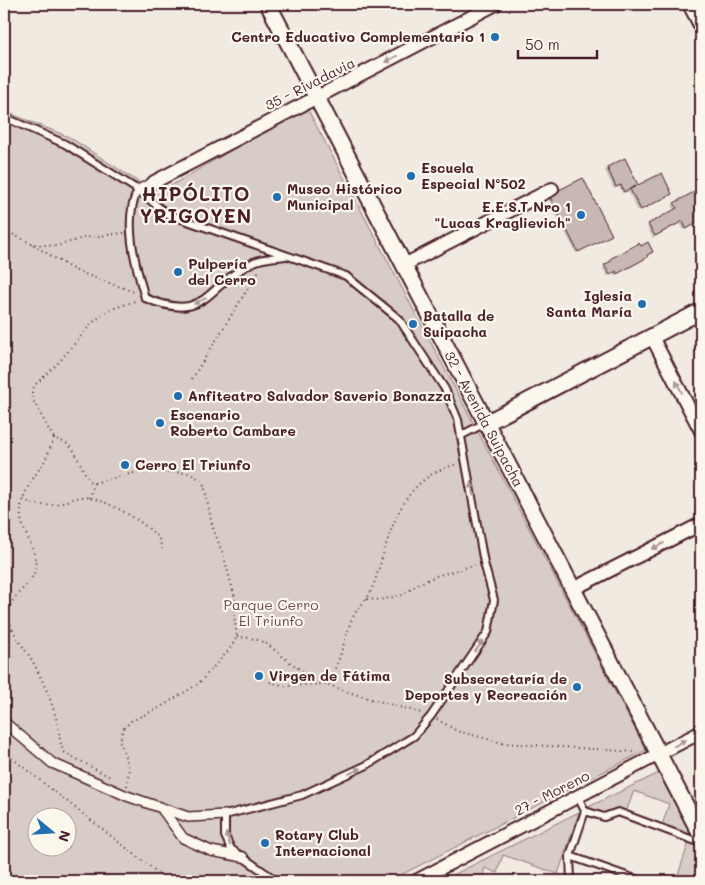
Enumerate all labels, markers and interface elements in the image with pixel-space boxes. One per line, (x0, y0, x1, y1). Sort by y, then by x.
place label: Centro Educativo Complementario 1 (231, 27, 485, 46)
scale bar (518, 28, 596, 60)
marker: Centro Educativo Complementario 1 (489, 31, 501, 43)
text: 50 m (525, 34, 560, 54)
street label: 35 - Rivadavia (262, 53, 358, 114)
one-way arrow (384, 55, 398, 63)
place label: Escuela Especial Nº502 (421, 158, 526, 193)
marker: Escuela Especial Nº502 (405, 170, 417, 182)
place label: Museo Histórico Municipal (287, 179, 402, 214)
district label: HIPÓLITO YRIGOYEN (140, 181, 252, 228)
marker: Museo Histórico Municipal (271, 191, 283, 203)
place label: E.E.S.T Nro 1 "Lucas Kraglievich" (434, 197, 571, 232)
marker: E.E.S.T Nro 1 "Lucas Kraglievich" (575, 209, 587, 221)
place label: Pulpería del Cerro (188, 254, 256, 289)
marker: Pulpería del Cerro (172, 266, 184, 278)
place label: Iglesia Santa María (546, 286, 632, 321)
one-way arrow (192, 297, 207, 305)
marker: Iglesia Santa María (636, 298, 648, 310)
place label: Batalla de Suipacha (423, 306, 494, 341)
marker: Batalla de Suipacha (407, 318, 419, 330)
street label: 32 - Avenida Suipacha (441, 347, 528, 490)
one-way arrow (675, 380, 683, 395)
place label: Anfiteatro Salvador Saverio Bonazza (188, 386, 452, 405)
marker: Anfiteatro Salvador Saverio Bonazza (172, 390, 184, 402)
place label: Escenario Roberto Cambare (170, 405, 296, 440)
marker: Escenario Roberto Cambare (154, 417, 166, 429)
place label: Cerro El Triunfo (135, 455, 251, 474)
marker: Cerro El Triunfo (119, 459, 131, 471)
one-way arrow (467, 481, 475, 497)
one-way arrow (650, 542, 665, 550)
park label: Parque Cerro El Triunfo (223, 595, 319, 630)
one-way arrow (474, 639, 484, 653)
place label: Virgen de Fátima (269, 666, 391, 685)
place label: Subsecretaría de Deportes y Recreación (404, 669, 567, 704)
marker: Virgen de Fátima (253, 670, 265, 682)
marker: Subsecretaría de Deportes y Recreación (571, 681, 583, 693)
one-way arrow (673, 739, 687, 747)
street label: 27 - Moreno (511, 766, 592, 820)
one-way arrow (348, 767, 362, 775)
north arrow (28, 808, 78, 858)
place label: Rotary Club Internacional (275, 825, 371, 860)
text: N (54, 828, 76, 844)
one-way arrow (224, 831, 232, 846)
marker: Rotary Club Internacional (259, 837, 271, 849)

